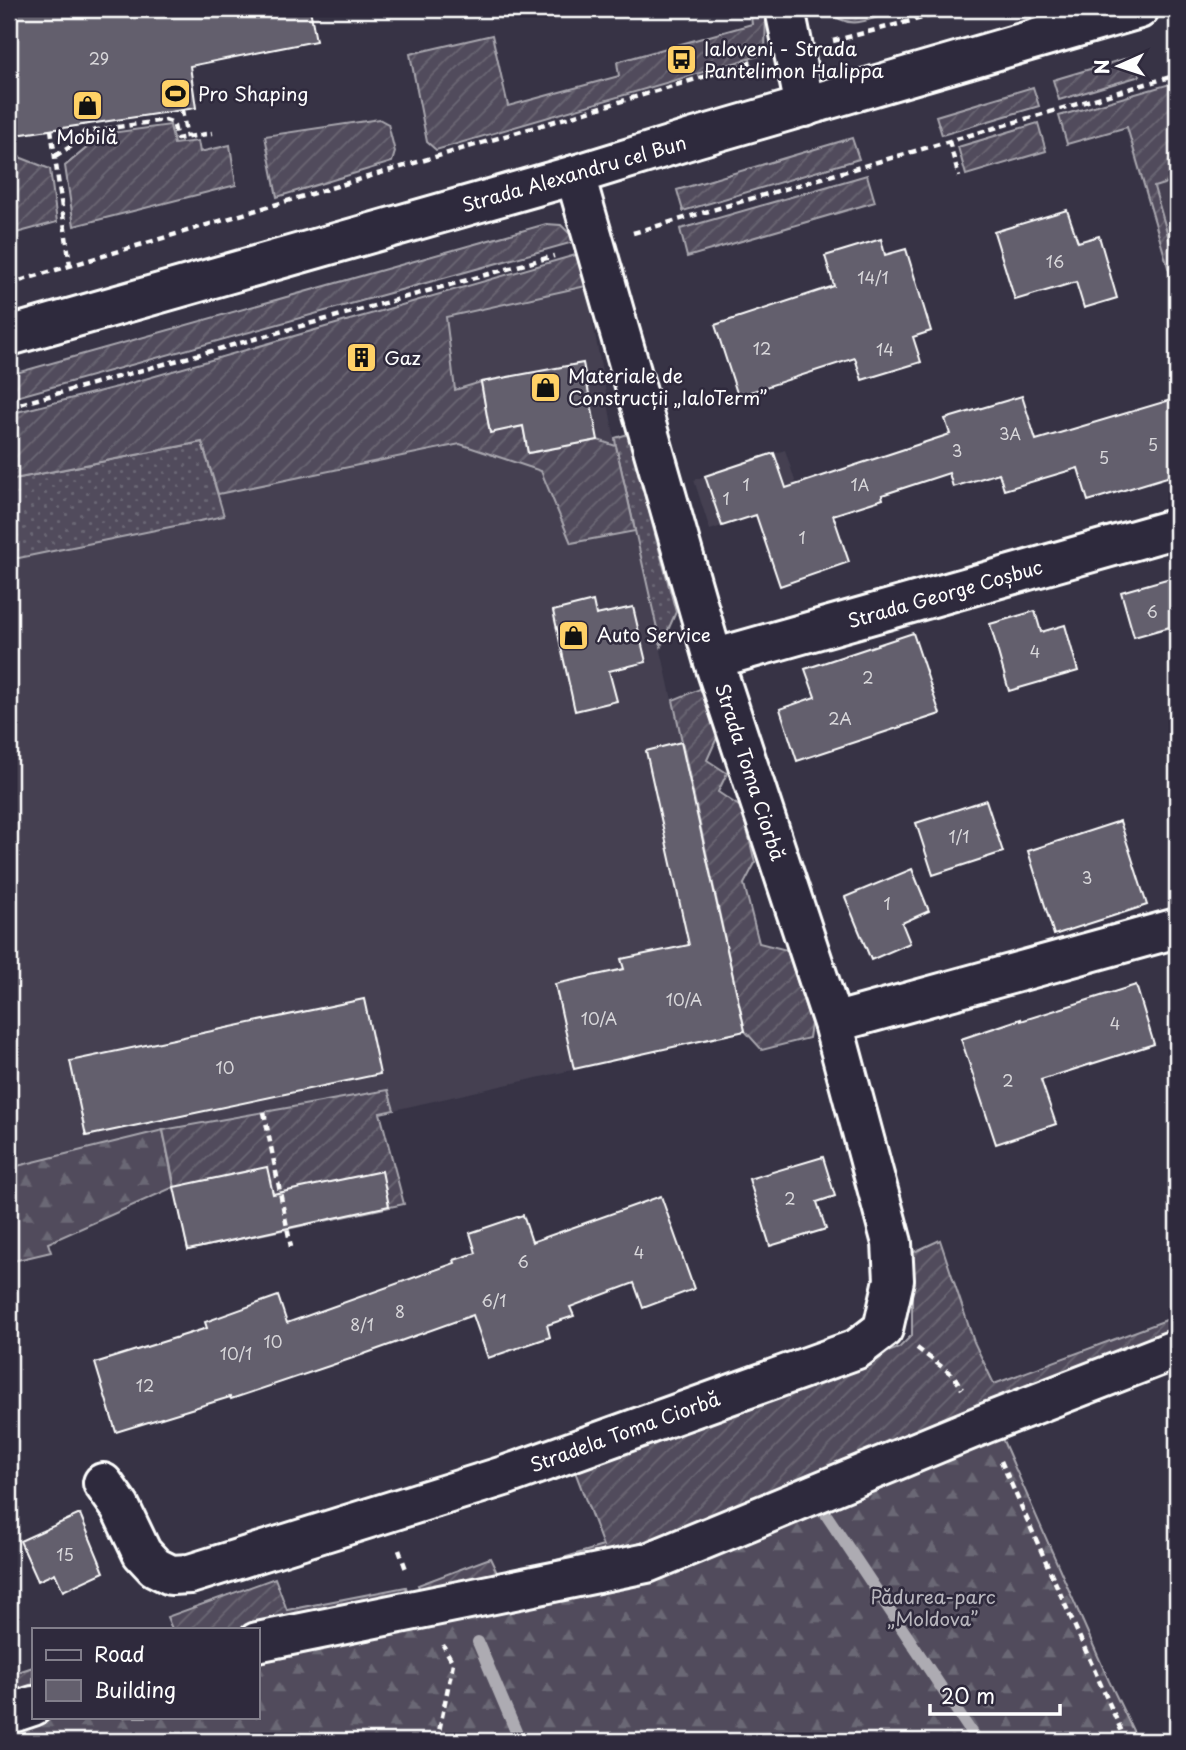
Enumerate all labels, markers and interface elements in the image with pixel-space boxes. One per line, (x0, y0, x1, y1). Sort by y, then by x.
north arrow (1084, 32, 1154, 102)
place label: Ialoveni - Strada Pantelimon Halippa (704, 34, 885, 84)
bus stop icon: Ialoveni - Strada Pantelimon Halippa (664, 43, 698, 77)
house number: 29 (89, 46, 109, 70)
text: N (1087, 59, 1115, 75)
sports icon: Pro Shaping (158, 77, 192, 111)
place label: Pro Shaping (198, 79, 308, 107)
shop icon: Mobilă (70, 89, 104, 123)
place label: Mobilă (56, 122, 118, 150)
street label: Strada Alexandru cel Bun (458, 128, 689, 219)
house number: 16 (1046, 249, 1064, 273)
house number: 14/1 (857, 265, 889, 289)
house number: 12 (753, 336, 771, 360)
house number: 14 (876, 337, 894, 361)
building icon: Gaz (344, 341, 378, 375)
place label: Gaz (384, 343, 421, 371)
place label: Materiale de Construcții „IaloTerm” (568, 361, 767, 411)
shop icon: Materiale de Construcții „IaloTerm” (528, 370, 562, 404)
house number: 3A (999, 421, 1021, 445)
house number: 5 (1148, 432, 1158, 456)
house number: 3 (952, 438, 962, 462)
house number: 5 (1099, 445, 1109, 469)
house number: 1 (742, 472, 750, 496)
house number: 1A (851, 472, 870, 496)
house number: 1 (722, 486, 730, 510)
house number: 1 (798, 525, 806, 549)
street label: Strada George Coșbuc (844, 552, 1046, 634)
house number: 6 (1146, 599, 1158, 623)
shop icon: Auto Service (557, 618, 591, 652)
place label: Auto Service (597, 620, 711, 648)
house number: 4 (1030, 639, 1040, 663)
house number: 2 (862, 665, 874, 689)
street label: Strada Toma Ciorbă (709, 679, 793, 864)
house number: 2A (828, 706, 852, 730)
house number: 1/1 (949, 824, 969, 848)
house number: 3 (1082, 865, 1092, 889)
house number: 1 (883, 891, 891, 915)
house number: 10/A (666, 987, 702, 1011)
house number: 10/A (581, 1006, 617, 1030)
house number: 4 (1110, 1011, 1120, 1035)
house number: 10 (216, 1055, 234, 1079)
house number: 2 (1002, 1068, 1014, 1092)
house number: 2 (784, 1186, 796, 1210)
house number: 4 (634, 1240, 644, 1264)
house number: 6 (517, 1249, 529, 1273)
house number: 6/1 (482, 1288, 506, 1312)
house number: 8 (395, 1299, 405, 1323)
house number: 8/1 (350, 1312, 374, 1336)
house number: 10 (264, 1329, 282, 1353)
house number: 10/1 (220, 1341, 252, 1365)
house number: 12 (136, 1373, 154, 1397)
street label: Stradela Toma Ciorbă (526, 1384, 724, 1478)
house number: 15 (56, 1542, 74, 1566)
park label: Pădurea-parc „Moldova” (870, 1582, 996, 1632)
legend (32, 1628, 259, 1718)
text: Road (94, 1637, 145, 1669)
text: Building (94, 1673, 176, 1705)
scale bar (930, 1673, 1060, 1717)
text: 20 m (941, 1679, 995, 1711)

